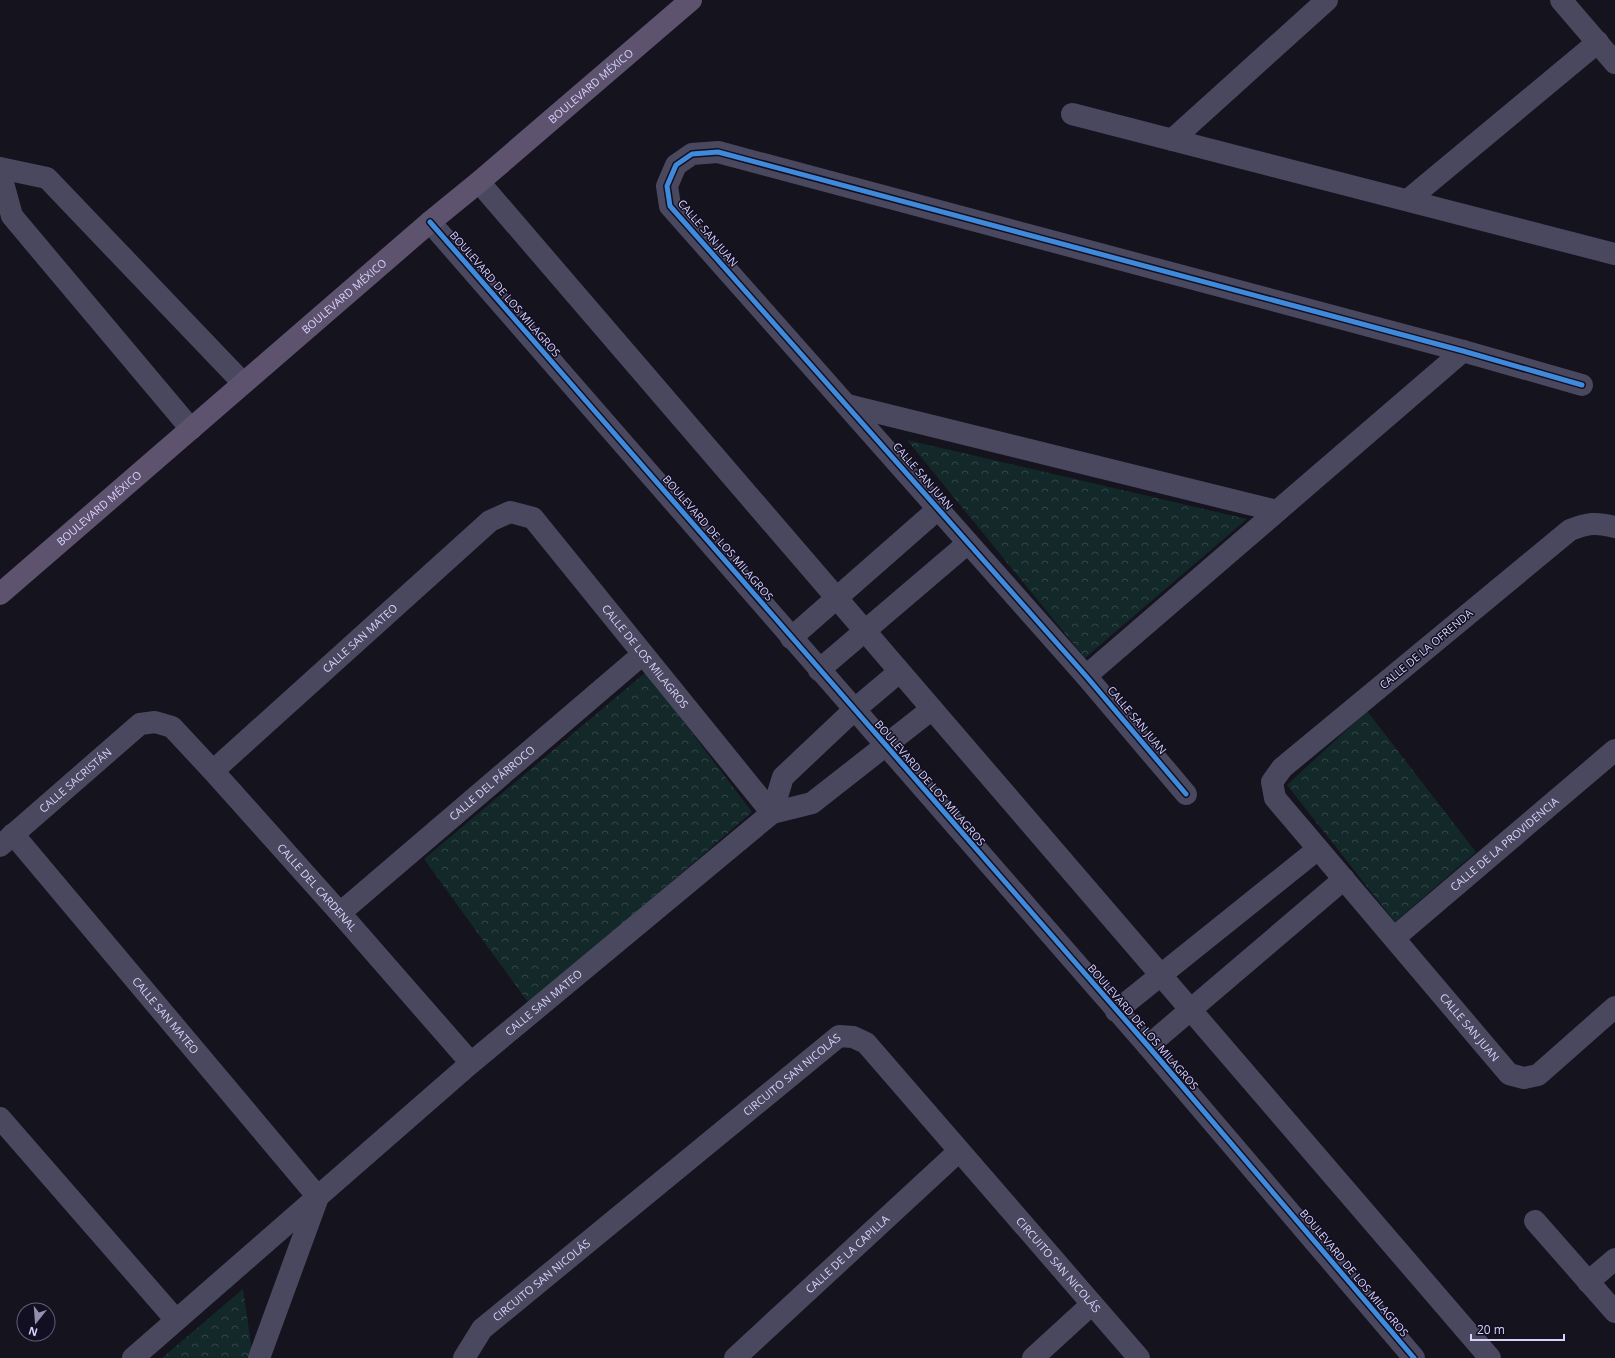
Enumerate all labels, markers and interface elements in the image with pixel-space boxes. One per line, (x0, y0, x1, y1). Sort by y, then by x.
street label: BOULEVARD MÉXICO (545, 45, 636, 127)
street label: CALLE SAN JUAN (675, 196, 742, 270)
street label: BOULEVARD DE LOS MILAGROS (447, 228, 564, 360)
street label: BOULEVARD MÉXICO (298, 255, 389, 337)
street label: CALLE SAN JUAN (890, 439, 957, 513)
street label: BOULEVARD MÉXICO (53, 467, 144, 549)
street label: BOULEVARD DE LOS MILAGROS (660, 472, 777, 604)
street label: CALLE SAN MATEO (319, 600, 400, 676)
street label: CALLE DE LOS MILAGROS (599, 601, 692, 711)
street label: CALLE DE LA OFRENDA (1376, 605, 1475, 692)
street label: CALLE SAN JUAN (1104, 682, 1170, 757)
street label: BOULEVARD DE LOS MILAGROS (872, 717, 989, 849)
street label: CALLE DEL PÁRROCO (446, 742, 538, 824)
street label: CALLE SACRISTÁN (36, 744, 115, 816)
street label: CALLE DE LA PROVIDENCIA (1447, 793, 1562, 894)
street label: CALLE DEL CARDENAL (274, 840, 361, 935)
street label: BOULEVARD DE LOS MILAGROS (1085, 961, 1202, 1093)
street label: CALLE SAN MATEO (501, 966, 585, 1039)
street label: CALLE SAN MATEO (129, 973, 203, 1057)
street label: CALLE SAN JUAN (1437, 990, 1503, 1064)
street label: CIRCUITO SAN NICOLÁS (740, 1030, 844, 1119)
street label: BOULEVARD DE LOS MILAGROS (1297, 1206, 1412, 1339)
street label: CALLE DE LA CAPILLA (802, 1211, 892, 1296)
street label: CIRCUITO SAN NICOLÁS (1013, 1214, 1104, 1316)
street label: CIRCUITO SAN NICOLÁS (489, 1235, 593, 1324)
north arrow (16, 1302, 56, 1342)
scale bar (1471, 1316, 1564, 1342)
text: 20 m (1477, 1321, 1505, 1338)
text: N (26, 1324, 39, 1341)

